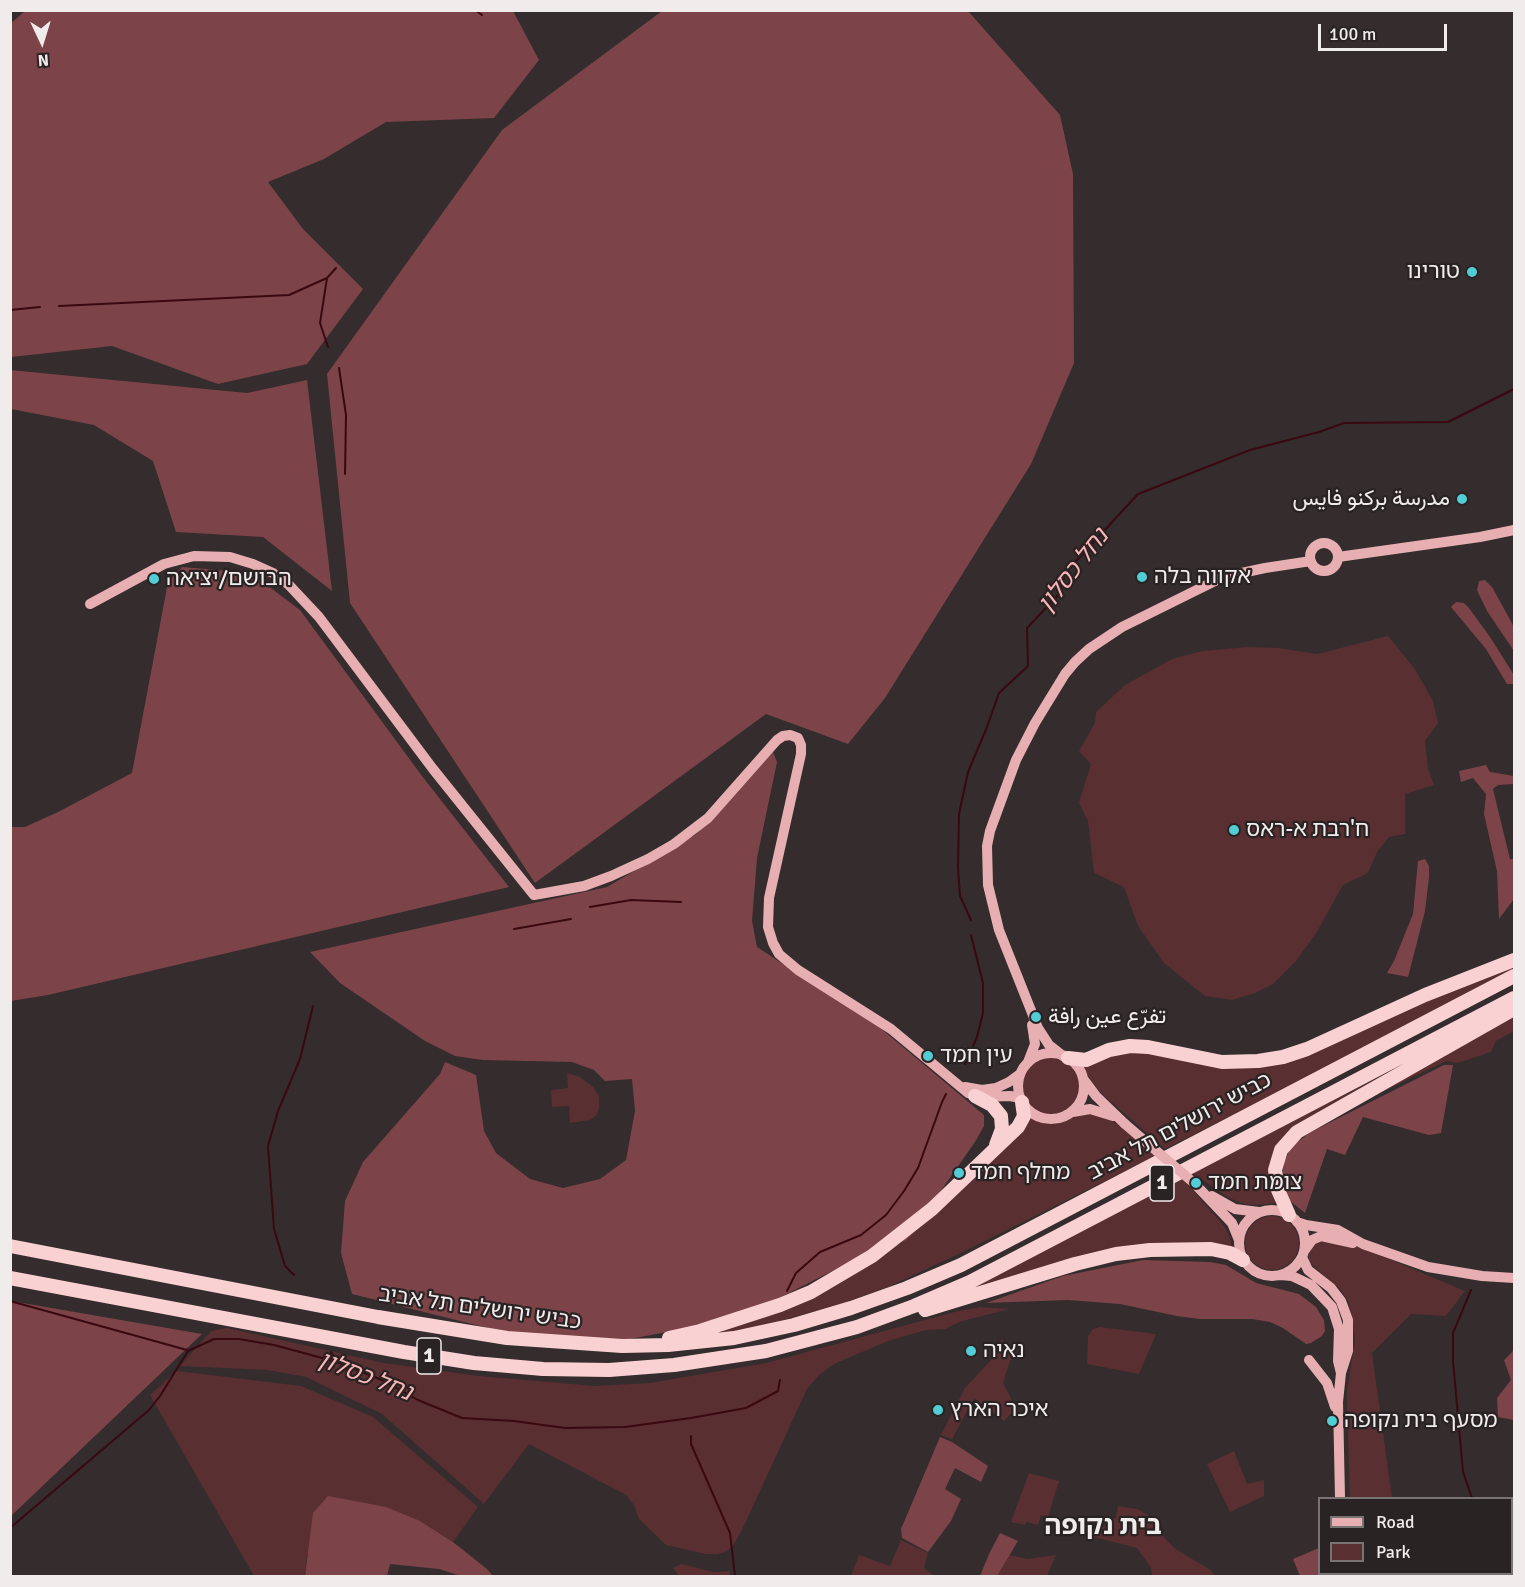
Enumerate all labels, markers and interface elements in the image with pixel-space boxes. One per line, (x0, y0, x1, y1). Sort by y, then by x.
north arrow (12, 12, 72, 72)
scale bar (1321, 12, 1450, 50)
text: 100 m (1329, 23, 1376, 45)
text: N (37, 50, 50, 70)
place label: טורינו (1407, 259, 1460, 285)
marker: טורינו (1465, 265, 1479, 279)
place label: مدرسة بركنو فايس (1293, 486, 1450, 512)
marker: مدرسة بركنو فايس (1455, 492, 1469, 506)
water label: נחל כסלון (1033, 524, 1115, 618)
place label: אקווה בלה (1154, 564, 1251, 590)
place label: הבושם/יציאה (166, 566, 292, 592)
marker: אקווה בלה (1135, 570, 1149, 584)
marker: הבושם/יציאה (147, 572, 161, 586)
place label: ח'רבת א-ראס (1246, 817, 1369, 843)
marker: ח'רבת א-ראס (1227, 823, 1241, 837)
place label: تفرّع عين رافة (1048, 1004, 1166, 1030)
marker: تفرّع عين رافة (1029, 1010, 1043, 1024)
place label: עין חמד (940, 1043, 1013, 1069)
marker: עין חמד (921, 1049, 935, 1063)
street label: כביש ירושלים תל אביב (1084, 1067, 1276, 1187)
place label: מחלף חמד (971, 1160, 1070, 1186)
road number: 1 (1150, 1165, 1174, 1201)
marker: מחלף חמד (952, 1166, 966, 1180)
place label: צומת חמד (1208, 1170, 1302, 1196)
marker: צומת חמד (1189, 1176, 1203, 1190)
street label: כביש ירושלים תל אביב (377, 1282, 583, 1336)
road number: 1 (417, 1338, 441, 1374)
place label: נאיה (983, 1338, 1025, 1364)
marker: נאיה (964, 1344, 978, 1358)
water label: נחל כסלון (314, 1346, 416, 1408)
place label: איכר הארץ (950, 1397, 1048, 1423)
marker: איכר הארץ (931, 1403, 945, 1417)
place label: מסעף בית נקופה (1344, 1408, 1498, 1434)
marker: מסעף בית נקופה (1325, 1414, 1339, 1428)
legend (1318, 1497, 1513, 1575)
district label: בית נקופה (1044, 1511, 1162, 1543)
text: Road (1376, 1511, 1415, 1533)
text: Park (1376, 1541, 1411, 1563)

